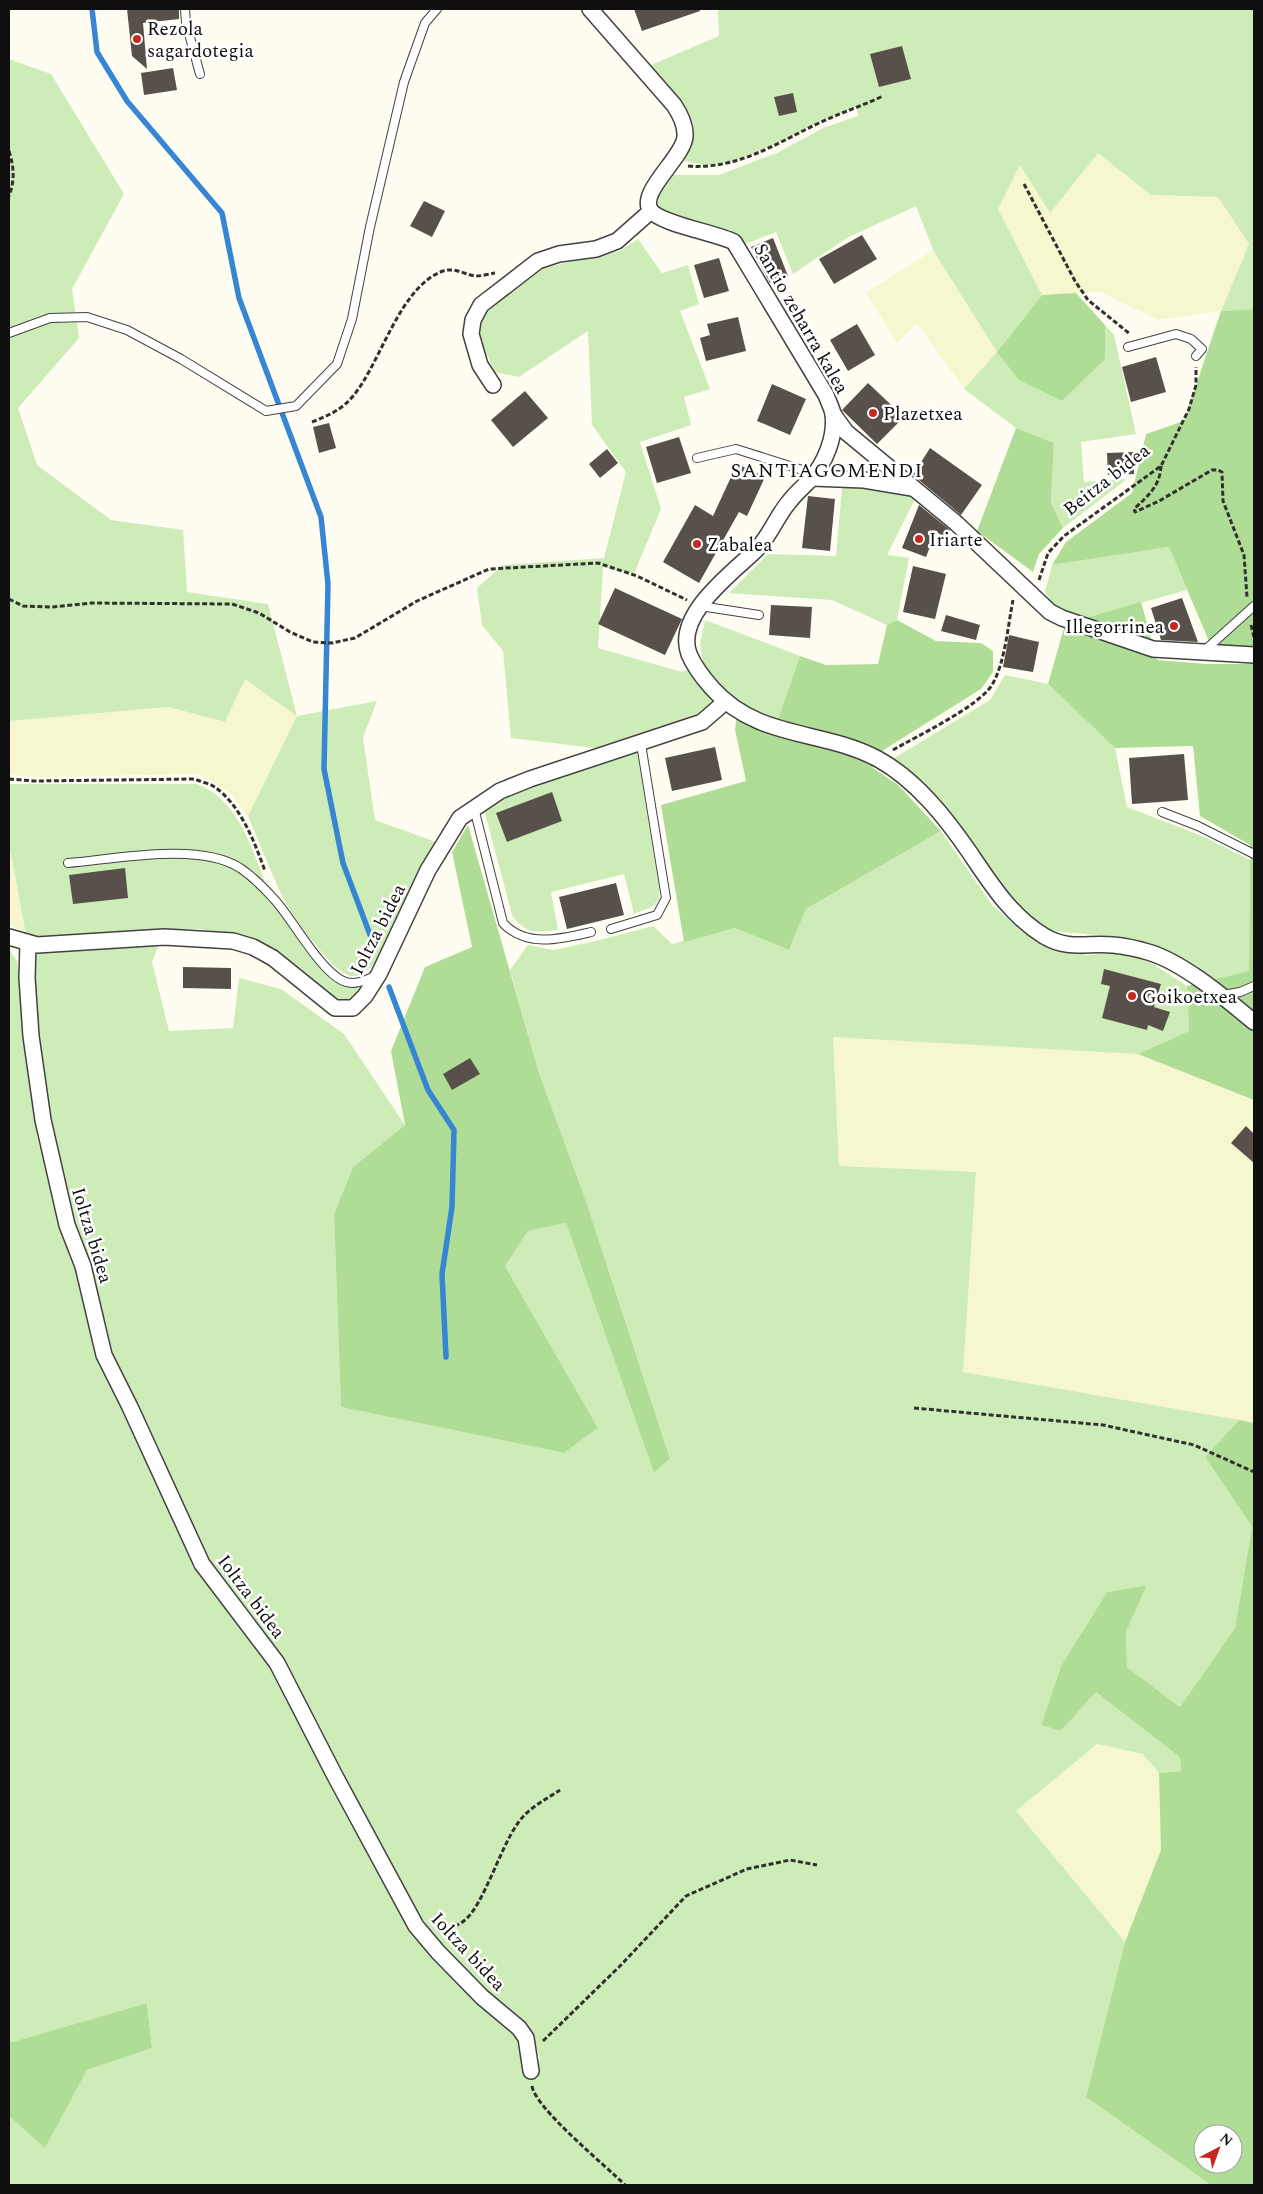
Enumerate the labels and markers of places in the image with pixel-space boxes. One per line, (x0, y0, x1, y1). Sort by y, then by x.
place label: Rezola sagardotegia (147, 15, 255, 66)
marker: Rezola sagardotegia (131, 33, 143, 45)
place label: Plazetxea (883, 400, 963, 429)
marker: Plazetxea (867, 407, 879, 419)
place label: Iriarte (929, 526, 983, 555)
place label: Zabalea (707, 531, 773, 560)
marker: Iriarte (913, 533, 925, 545)
marker: Zabalea (691, 538, 703, 550)
place label: Illegorrinea (1065, 613, 1165, 642)
marker: Illegorrinea (1168, 620, 1180, 632)
place label: Goikoetxea (1142, 983, 1238, 1012)
marker: Goikoetxea (1126, 990, 1138, 1002)

